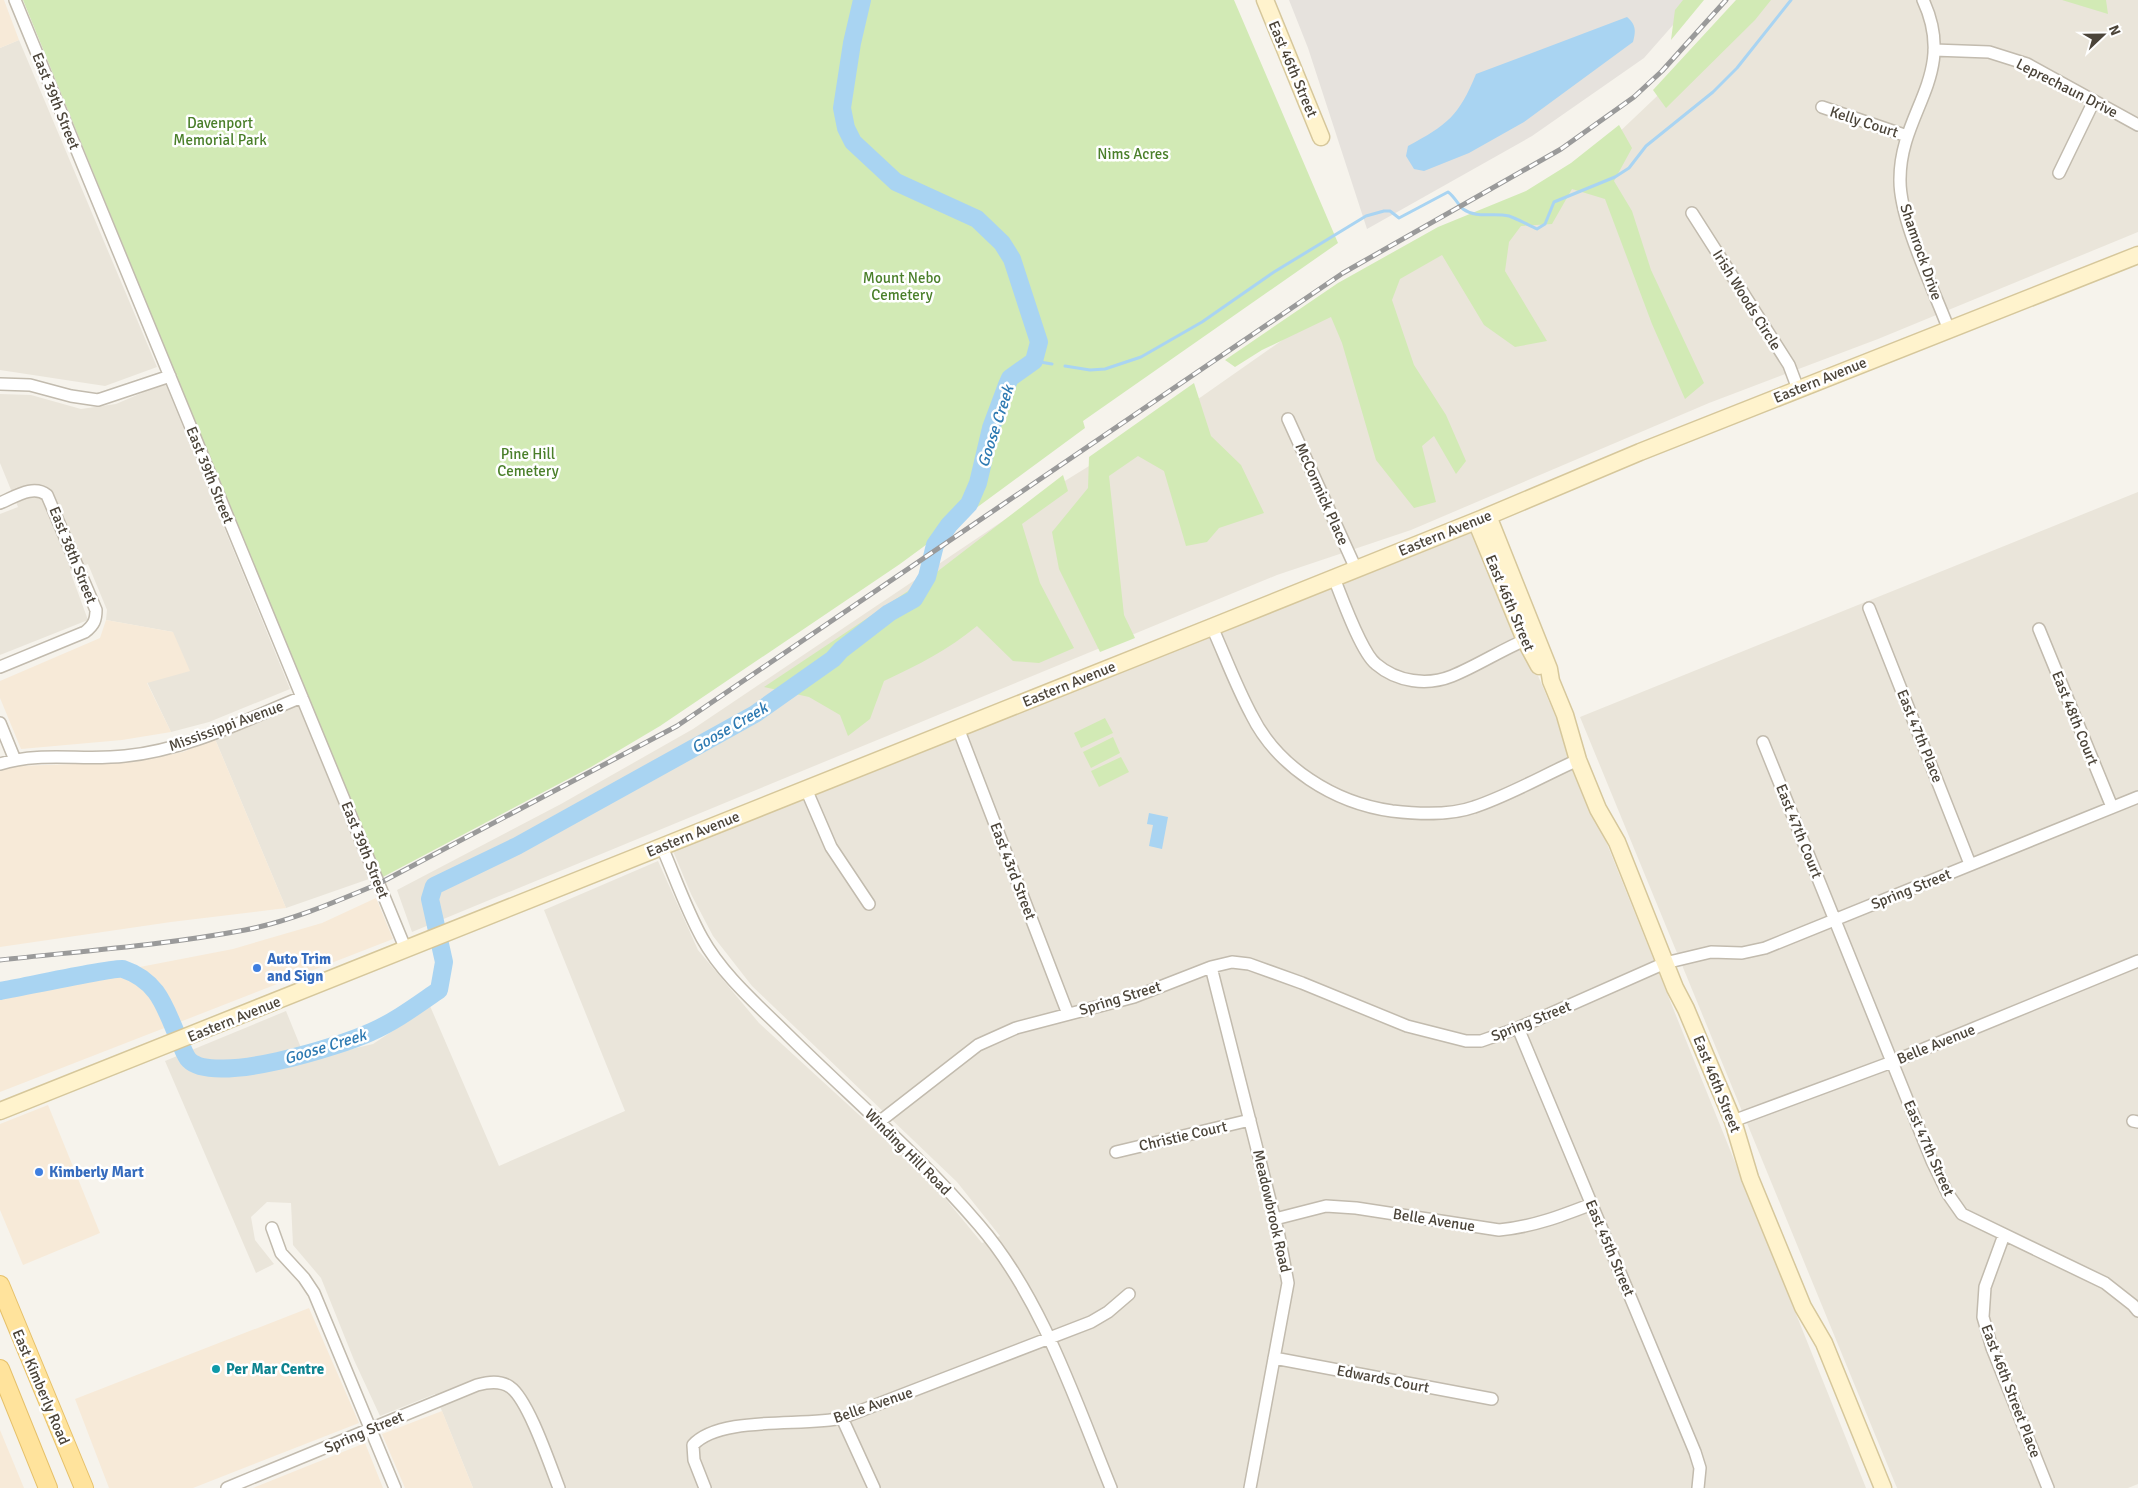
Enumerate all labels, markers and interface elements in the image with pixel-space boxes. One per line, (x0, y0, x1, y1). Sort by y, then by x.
north arrow (2078, 10, 2128, 60)
street label: East 46th Street (1265, 18, 1321, 120)
text: N (2105, 23, 2124, 38)
street label: East 39th Street (28, 50, 84, 152)
street label: Leprechaun Drive (2013, 55, 2121, 121)
street label: Kelly Court (1827, 102, 1901, 142)
park label: Davenport Memorial Park (173, 114, 267, 149)
park label: Nims Acres (1097, 145, 1169, 163)
street label: Shamrock Drive (1896, 202, 1946, 302)
street label: Irish Woods Circle (1709, 246, 1785, 354)
park label: Mount Nebo Cemetery (863, 269, 941, 304)
street label: Eastern Avenue (1771, 353, 1869, 407)
water label: Goose Creek (973, 381, 1019, 470)
street label: East 39th Street (182, 424, 238, 526)
street label: McCormick Place (1291, 440, 1353, 548)
park label: Pine Hill Cemetery (497, 445, 559, 480)
street label: East 38th Street (45, 504, 101, 606)
street label: Eastern Avenue (1396, 506, 1494, 560)
street label: East 46th Street (1482, 552, 1538, 654)
street label: Eastern Avenue (1020, 657, 1118, 711)
street label: East 48th Court (2048, 668, 2102, 768)
street label: East 47th Place (1893, 687, 1947, 785)
street label: Mississippi Avenue (166, 697, 286, 755)
water label: Goose Creek (688, 697, 773, 758)
street label: East 47th Court (1772, 781, 1826, 881)
street label: East 39th Street (337, 799, 393, 901)
street label: Eastern Avenue (644, 807, 742, 861)
street label: East 43rd Street (986, 820, 1040, 922)
street label: Spring Street (1868, 865, 1954, 913)
place label: Auto Trim and Sign (267, 950, 331, 985)
marker: Auto Trim and Sign (251, 962, 263, 974)
street label: Spring Street (1077, 977, 1163, 1019)
street label: Eastern Avenue (185, 992, 283, 1046)
street label: Spring Street (1488, 997, 1574, 1045)
street label: Belle Avenue (1894, 1020, 1978, 1068)
water label: Goose Creek (282, 1024, 371, 1069)
street label: East 46th Street (1689, 1033, 1745, 1135)
street label: East 47th Street (1900, 1097, 1958, 1199)
street label: Winding Hill Road (861, 1105, 955, 1199)
street label: Christie Court (1137, 1117, 1229, 1155)
street label: Meadowbrook Road (1249, 1148, 1295, 1274)
place label: Kimberly Mart (49, 1163, 144, 1181)
marker: Kimberly Mart (33, 1166, 45, 1178)
street label: East 45th Street (1582, 1197, 1638, 1299)
street label: Belle Avenue (1392, 1205, 1476, 1235)
street label: East 46th Street Place (1977, 1322, 2045, 1460)
street label: East Kimberly Road (9, 1327, 73, 1447)
place label: Per Mar Centre (226, 1360, 324, 1378)
street label: Edwards Court (1335, 1361, 1431, 1397)
marker: Per Mar Centre (210, 1363, 222, 1375)
street label: Belle Avenue (831, 1383, 915, 1427)
street label: Spring Street (322, 1407, 406, 1457)

